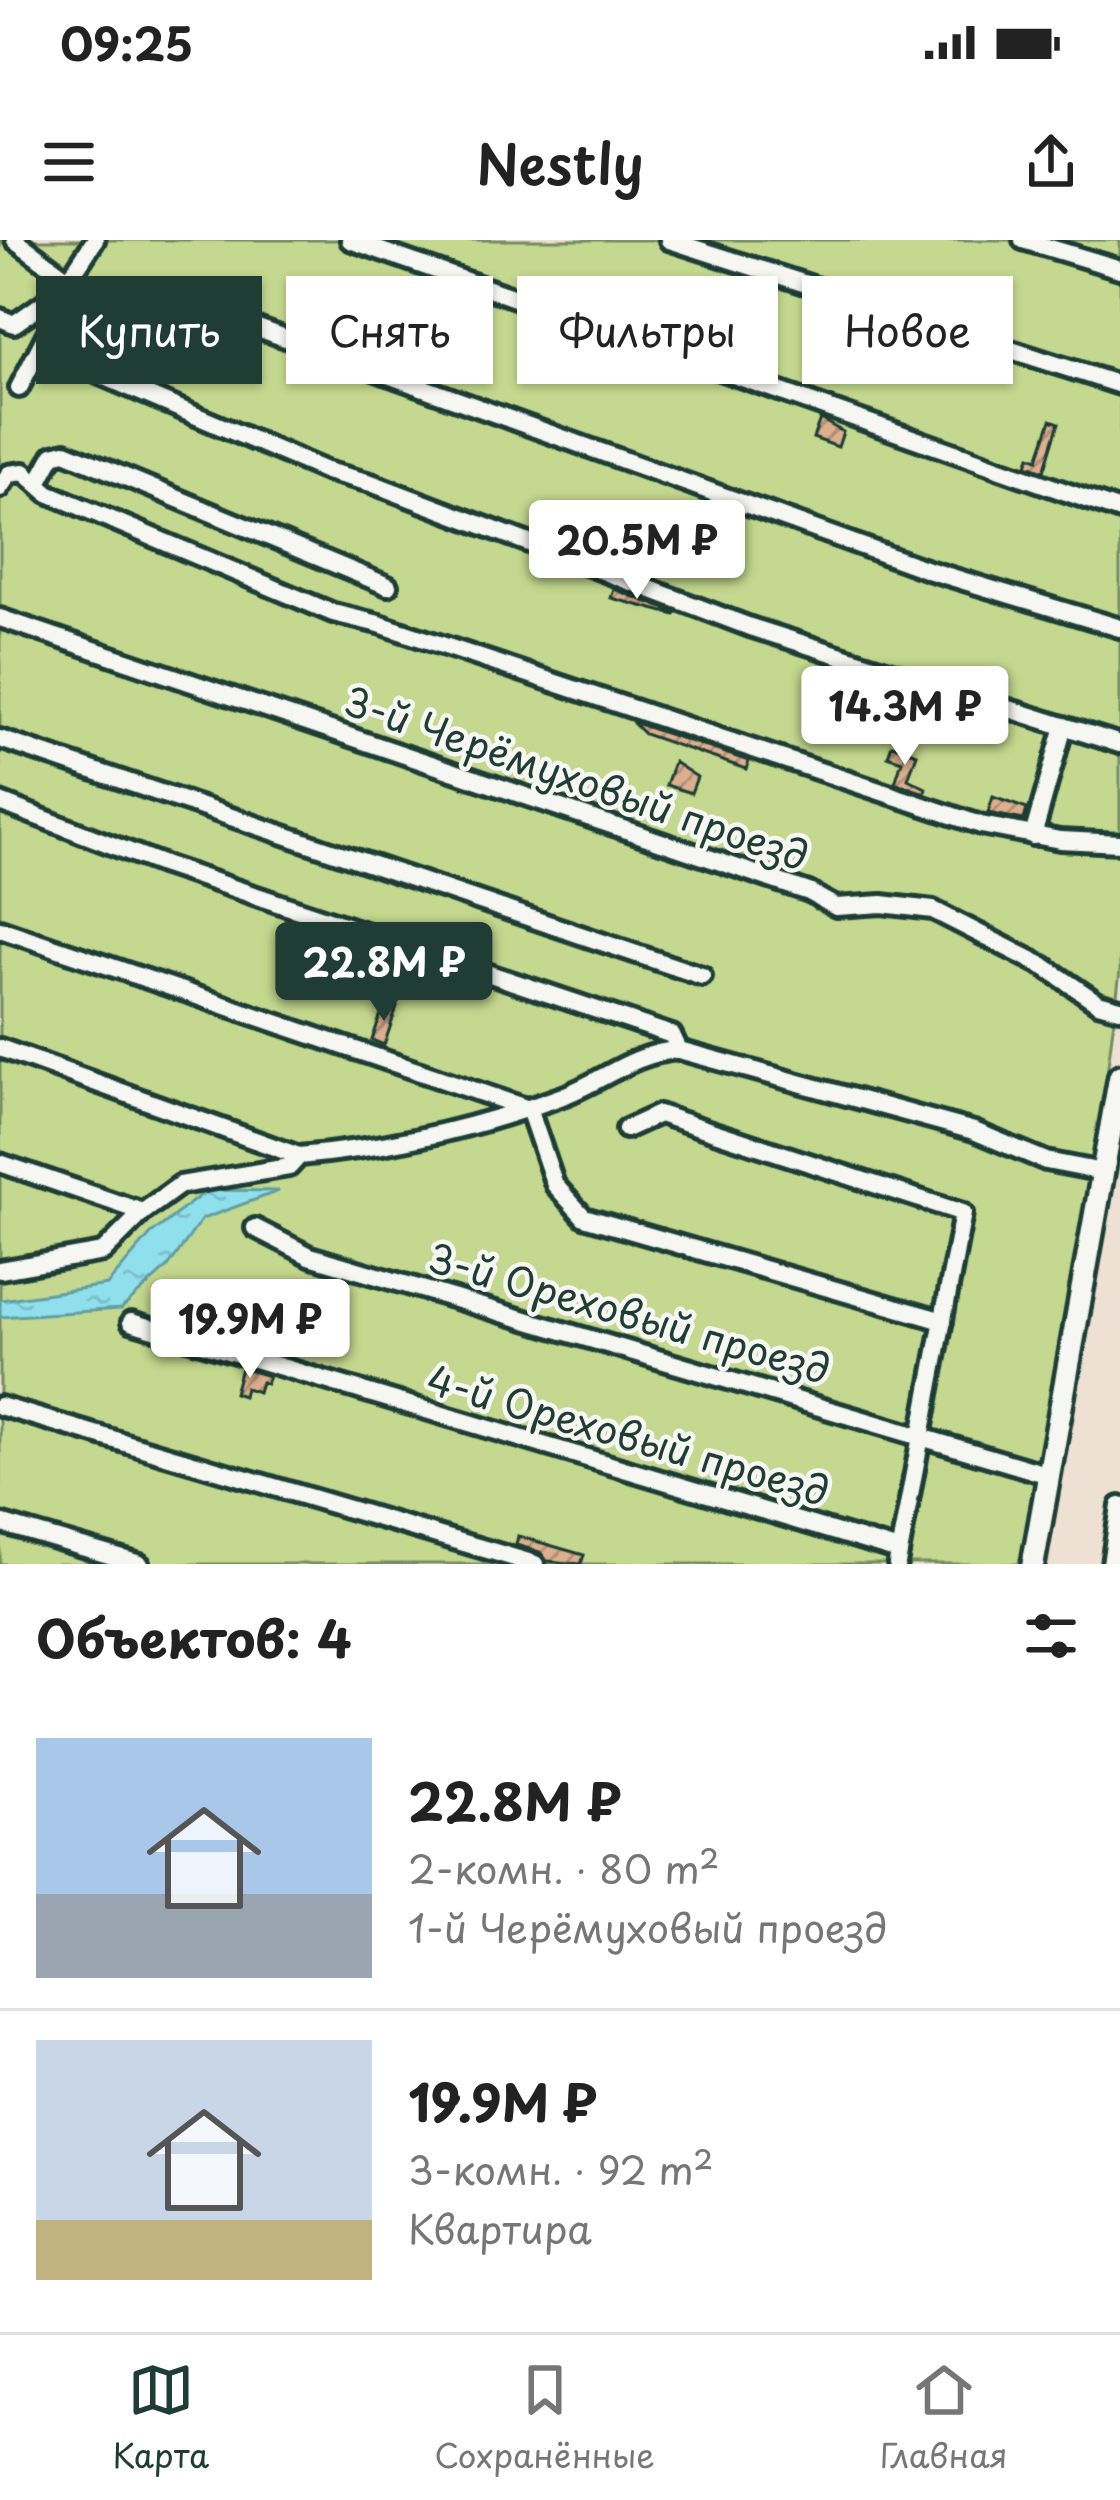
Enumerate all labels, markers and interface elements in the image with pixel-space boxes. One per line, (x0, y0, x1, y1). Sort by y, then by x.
text: 09:25 (60, 8, 193, 76)
text: Nestly (476, 122, 644, 203)
icon: menu (36, 129, 102, 195)
icon: share (1018, 129, 1084, 195)
chip: Купить (36, 276, 262, 384)
chip: Снять (286, 276, 493, 384)
chip: Фильтры (517, 276, 778, 384)
chip: Новое (802, 276, 1013, 384)
pin: 20.5M ₽ (526, 500, 748, 602)
text: 20.5M ₽ (556, 509, 718, 568)
pin: 14.3M ₽ (794, 666, 1016, 768)
street label: 3-й Черёмуховый проезд (337, 669, 817, 884)
text: 14.3M ₽ (828, 675, 982, 734)
pin: 22.8M ₽ (273, 922, 495, 1024)
text: 22.8M ₽ (302, 931, 466, 990)
street label: 3-й Ореховый проезд (422, 1226, 838, 1397)
pin: 19.9M ₽ (139, 1279, 361, 1381)
text: 19.9M ₽ (178, 1288, 322, 1347)
street label: 4-й Ореховый проезд (421, 1348, 837, 1519)
text: Объектов: 4 (36, 1598, 352, 1675)
icon: filters (1018, 1603, 1084, 1669)
text: 22.8M ₽ (408, 1761, 622, 1838)
icon: home (132, 1786, 276, 1930)
text: 2-комн. · 80 m² (408, 1838, 720, 1897)
text: 1-й Черёмуховый проезд (408, 1897, 887, 1956)
text: 19.9M ₽ (408, 2062, 597, 2139)
icon: home (132, 2088, 276, 2232)
text: 3-комн. · 92 m² (408, 2139, 714, 2198)
text: Квартира (408, 2198, 592, 2257)
tab: Карта (112, 2357, 209, 2479)
tab: Сохранённые (434, 2357, 655, 2479)
tab: Главная (880, 2357, 1008, 2479)

